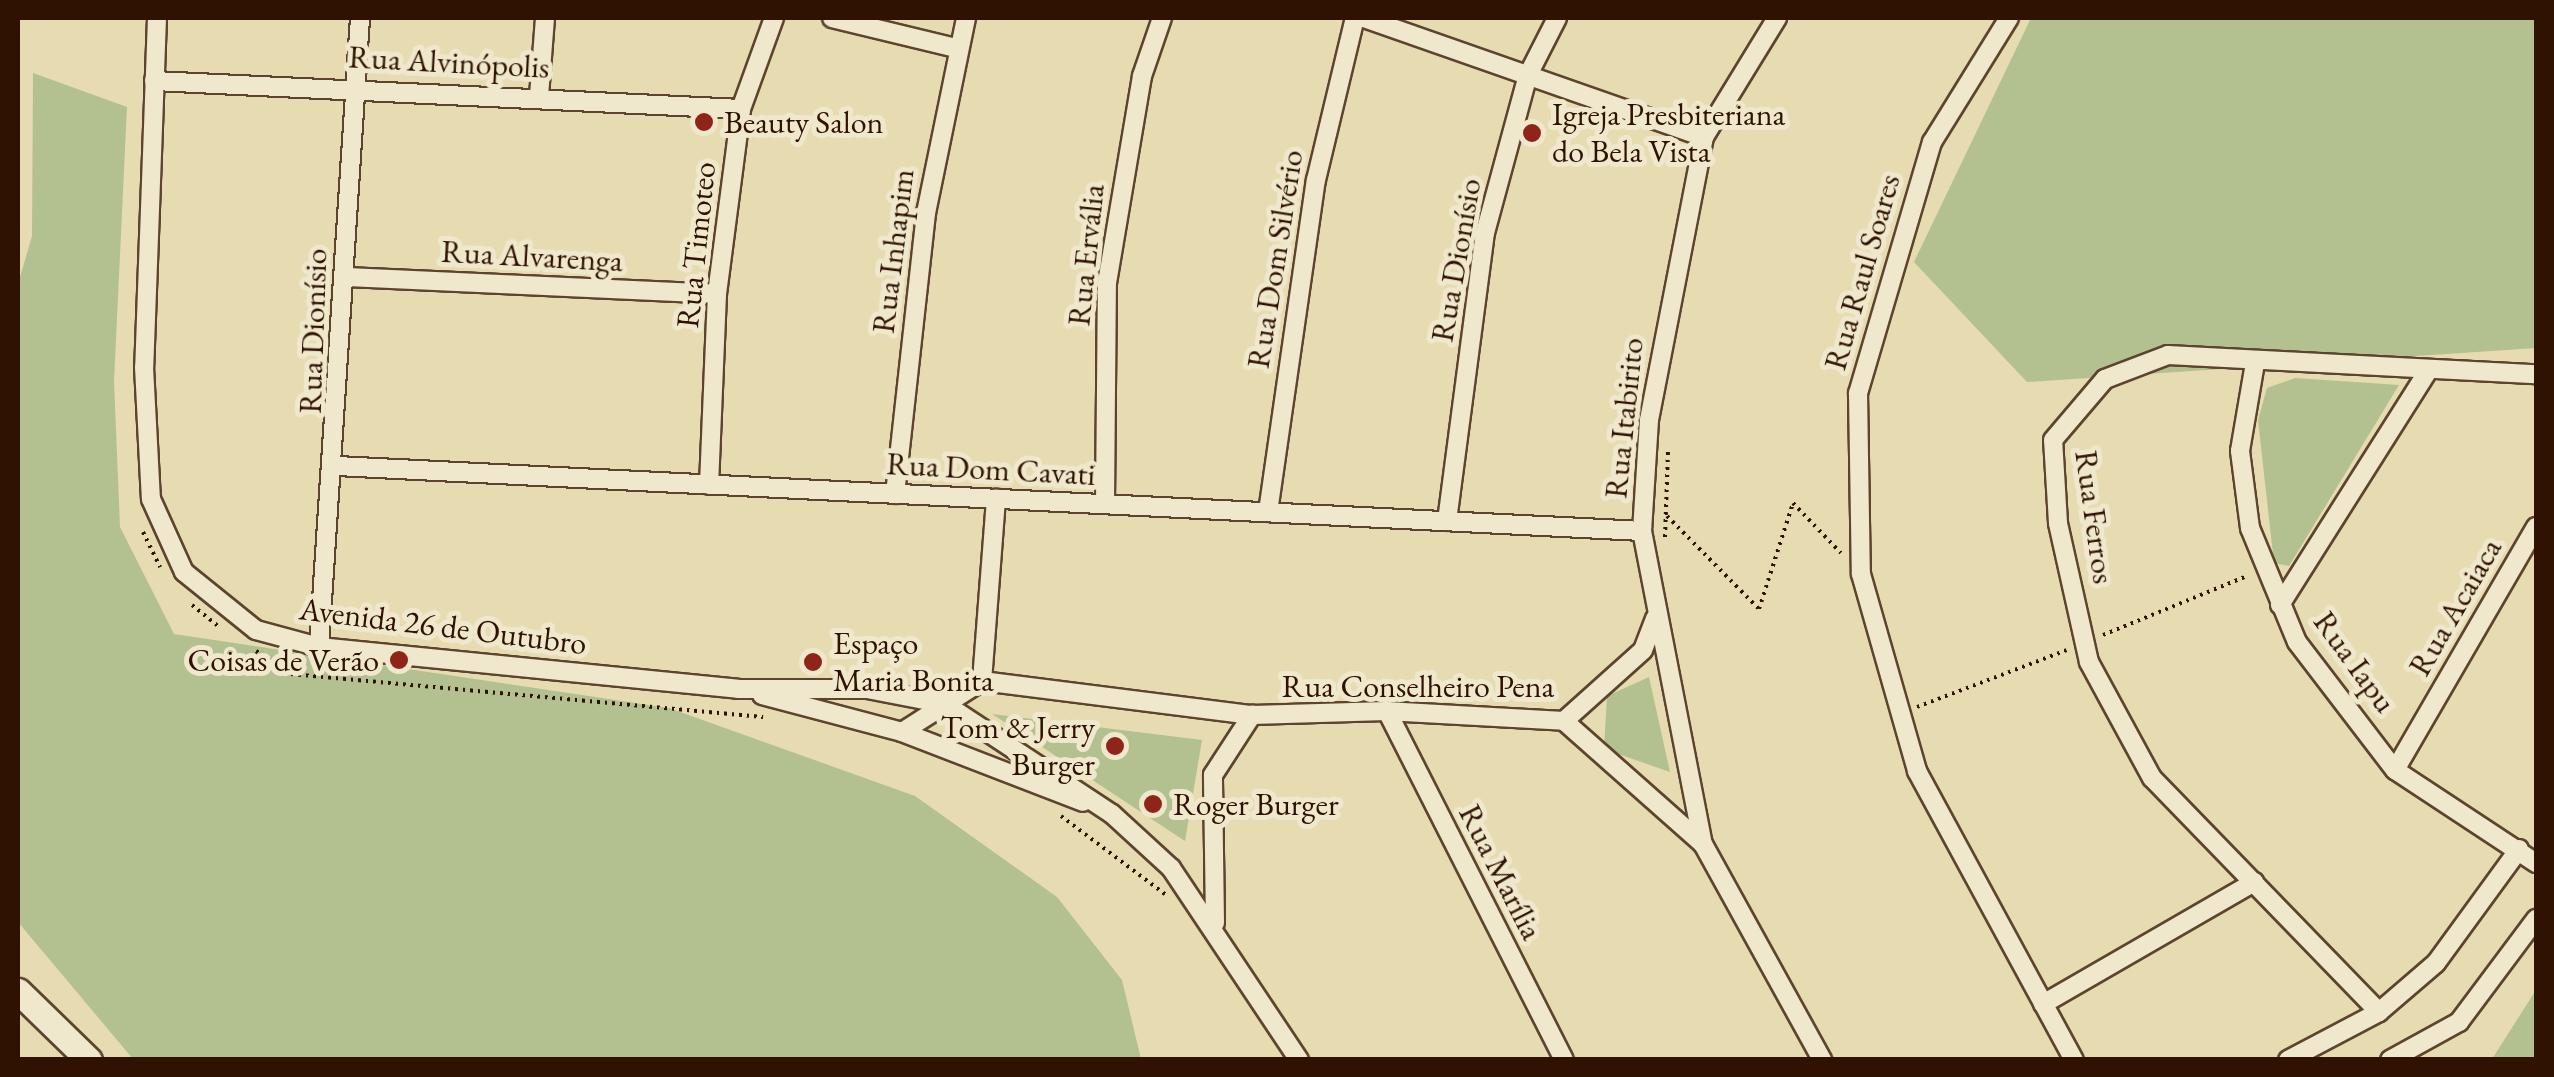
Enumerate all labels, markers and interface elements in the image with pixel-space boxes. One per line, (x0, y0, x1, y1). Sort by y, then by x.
street label: Rua Alvinópolis (348, 38, 550, 86)
place label: Igreja Presbiteriana do Bela Vista (1552, 96, 1785, 171)
place label: Beauty Salon (724, 103, 883, 141)
marker: Beauty Salon (693, 111, 715, 133)
marker: Igreja Presbiteriana do Bela Vista (1521, 122, 1543, 144)
street label: Rua Dom Silvério (1239, 147, 1311, 371)
street label: Rua Timoteo (668, 160, 724, 330)
street label: Rua Inhapim (864, 167, 922, 335)
street label: Rua Raul Soares (1816, 170, 1908, 374)
street label: Rua Dionísio (1423, 175, 1489, 345)
street label: Rua Ervália (1059, 182, 1113, 328)
street label: Rua Alvarenga (440, 232, 624, 280)
street label: Rua Dionísio (291, 248, 335, 414)
street label: Rua Itabirito (1596, 336, 1652, 500)
street label: Rua Dom Cavati (886, 444, 1096, 494)
street label: Rua Ferros (2067, 448, 2123, 586)
street label: Rua Acaiaca (2400, 531, 2510, 683)
street label: Avenida 26 de Outubro (297, 589, 589, 663)
street label: Rua Iapu (2305, 604, 2405, 720)
place label: Espaço Maria Bonita (833, 625, 994, 700)
place label: Coisas de Verão (188, 641, 379, 679)
marker: Coisas de Verão (388, 649, 410, 671)
marker: Espaço Maria Bonita (802, 651, 824, 673)
street label: Rua Conselheiro Pena (1282, 667, 1554, 705)
place label: Tom & Jerry Burger (940, 709, 1095, 784)
marker: Tom & Jerry Burger (1104, 735, 1126, 757)
place label: Roger Burger (1173, 785, 1339, 823)
marker: Roger Burger (1142, 793, 1164, 815)
street label: Rua Marília (1451, 798, 1551, 946)

